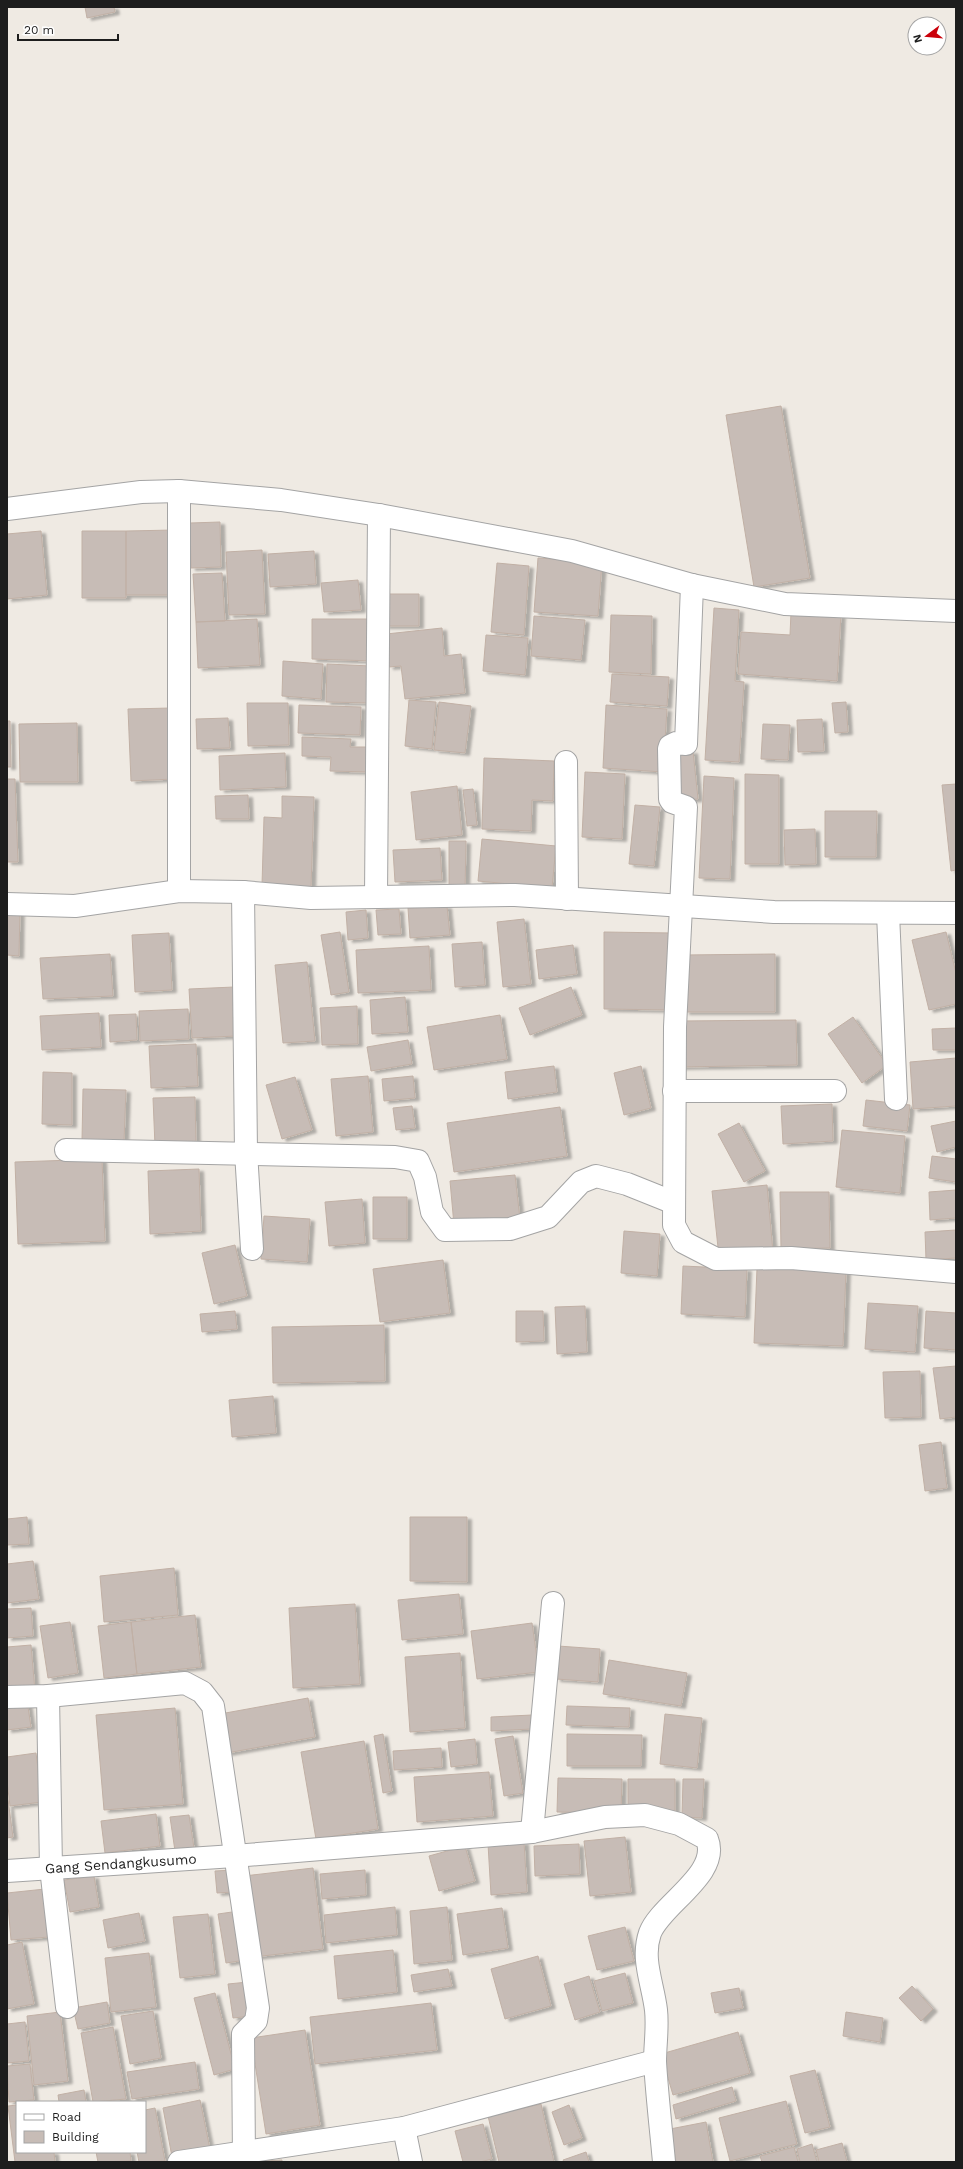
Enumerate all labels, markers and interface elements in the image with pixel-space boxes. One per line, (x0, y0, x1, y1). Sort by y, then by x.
scale bar (18, 16, 118, 42)
north arrow (907, 16, 947, 56)
text: 20 m (24, 23, 54, 37)
text: N (910, 33, 925, 44)
street label: Gang Sendangkusumo (44, 1850, 197, 1876)
legend (16, 2101, 146, 2153)
text: Road (52, 2110, 81, 2124)
text: Building (52, 2130, 99, 2144)

